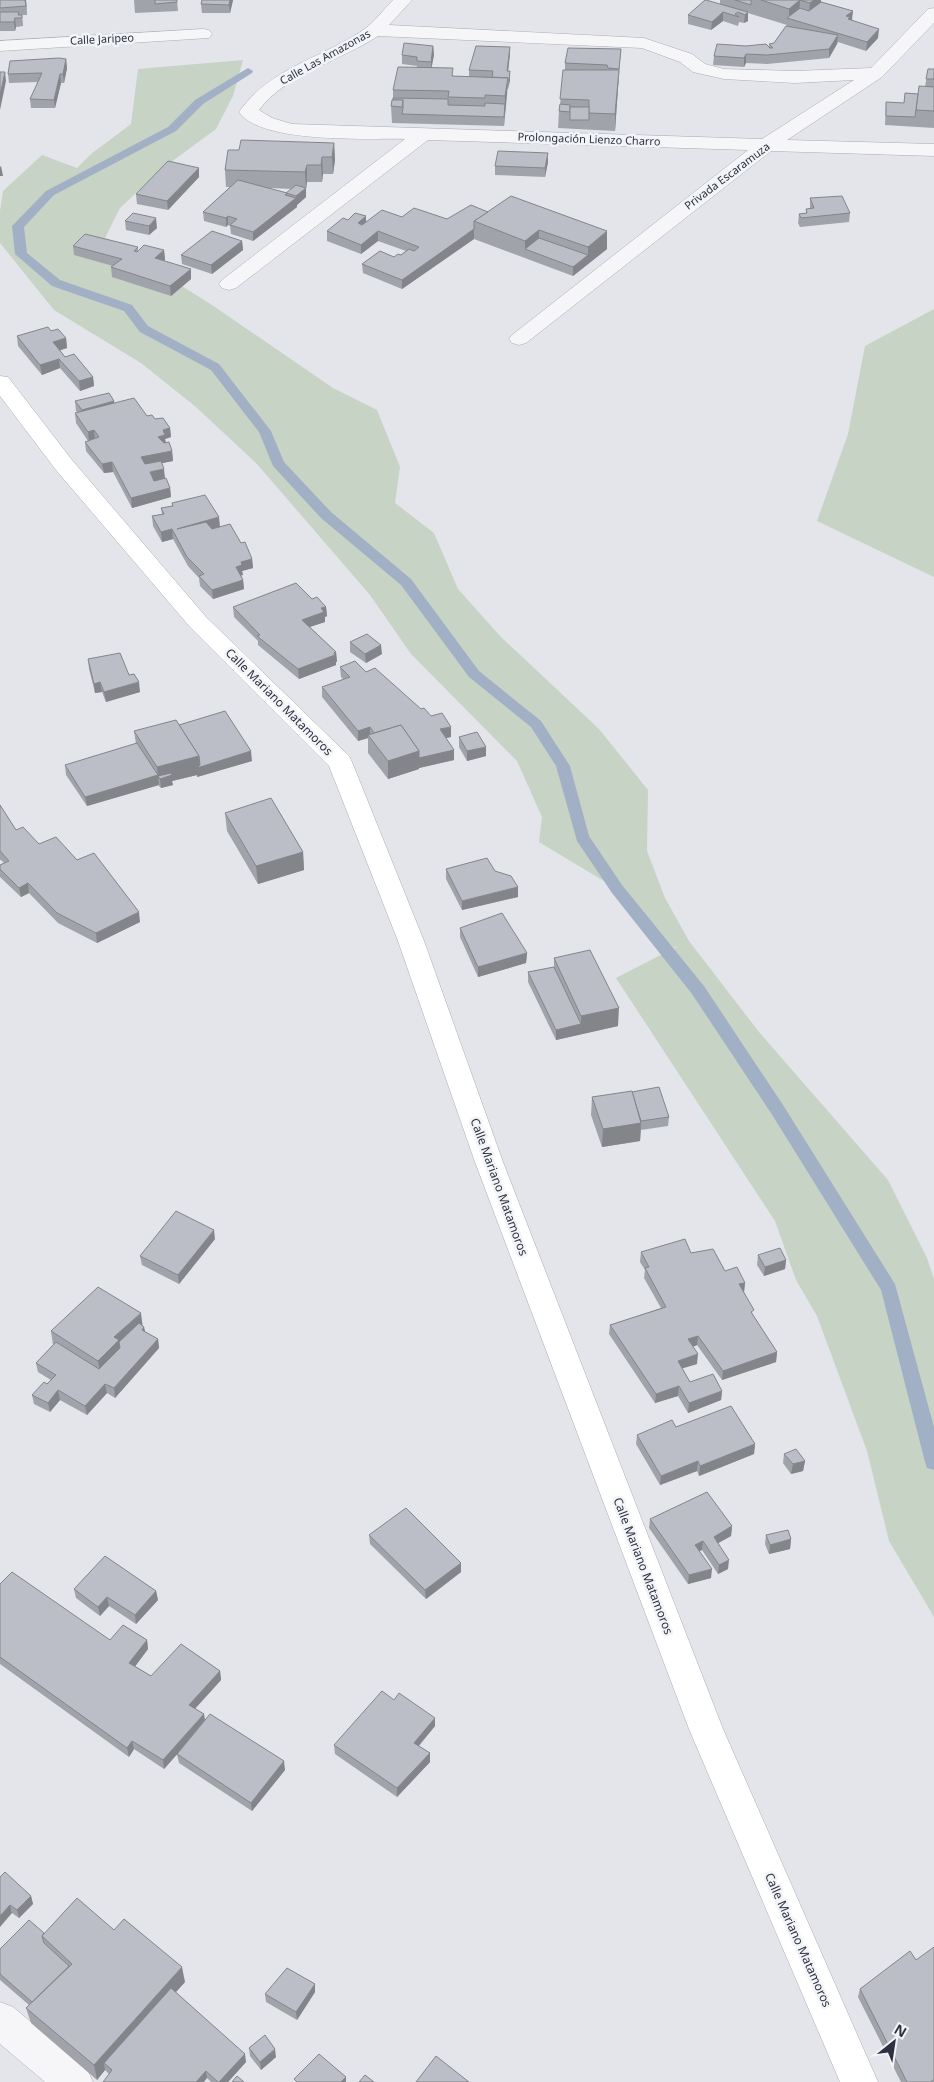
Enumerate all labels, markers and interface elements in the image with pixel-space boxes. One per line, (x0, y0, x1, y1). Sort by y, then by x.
street label: Calle Las Amazonas (277, 25, 373, 88)
street label: Calle Jaripeo (70, 29, 135, 48)
street label: Prolongación Lienzo Charro (517, 129, 661, 149)
street label: Privada Escaramuza (681, 139, 772, 213)
street label: Calle Mariano Matamoros (222, 644, 337, 759)
street label: Calle Mariano Matamoros (467, 1116, 532, 1258)
street label: Calle Mariano Matamoros (609, 1495, 678, 1637)
street label: Calle Mariano Matamoros (761, 1870, 836, 2010)
north arrow (869, 2017, 919, 2067)
text: N (891, 2019, 910, 2041)

